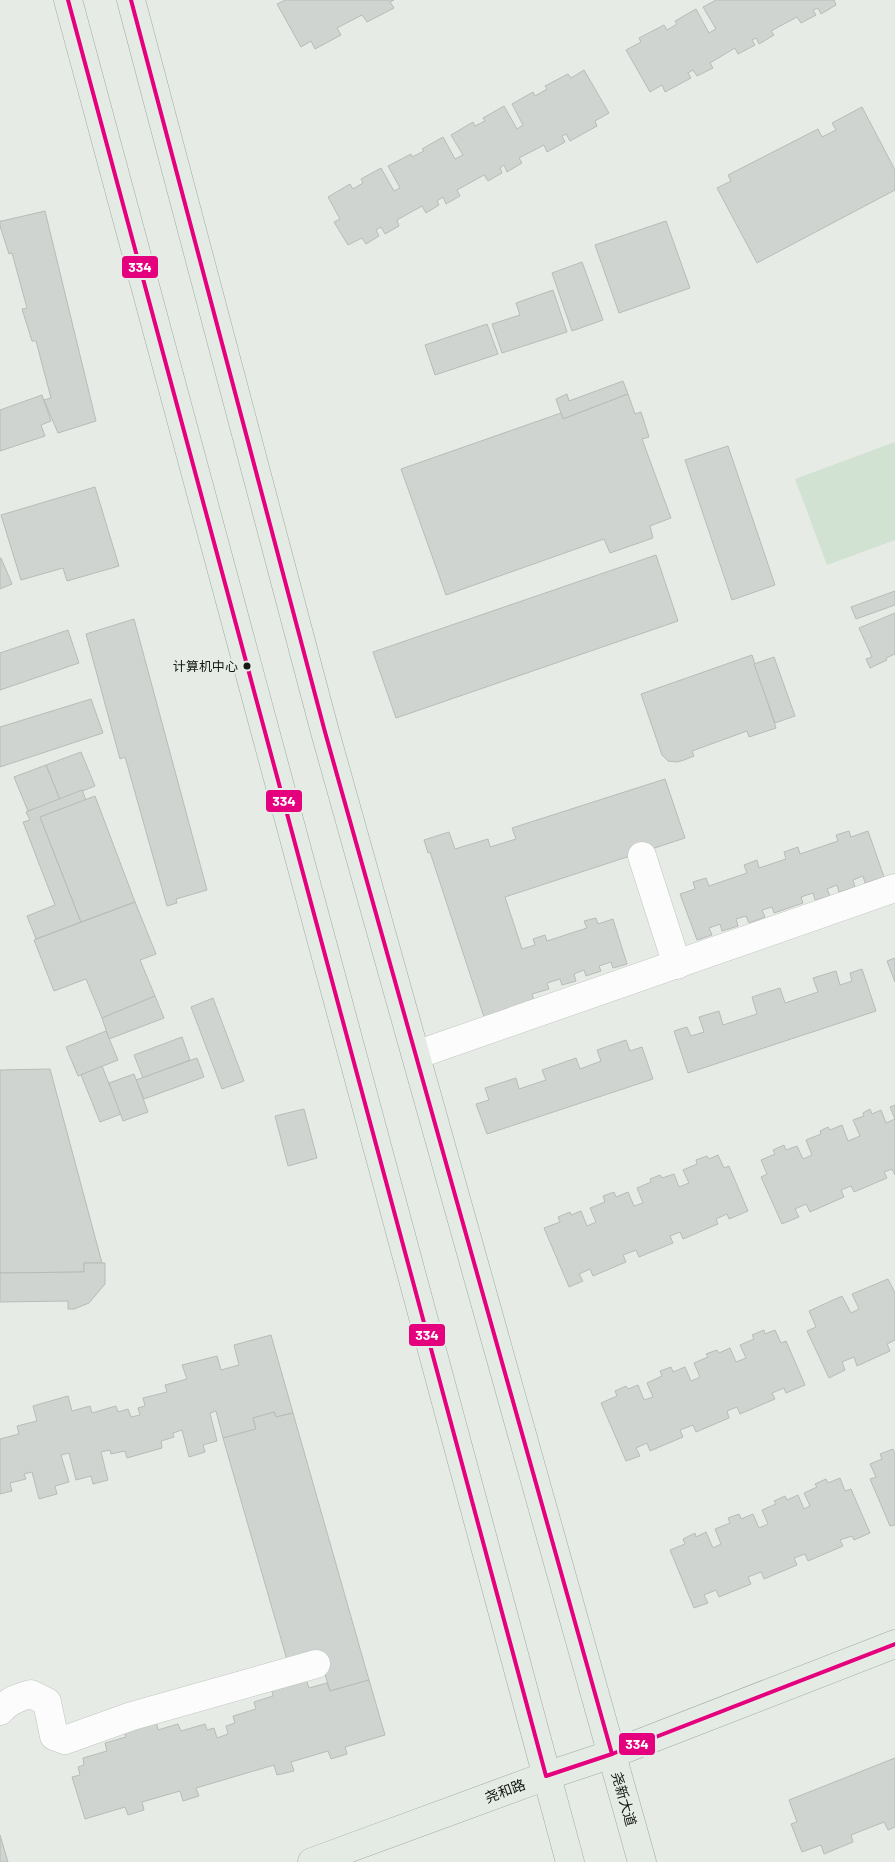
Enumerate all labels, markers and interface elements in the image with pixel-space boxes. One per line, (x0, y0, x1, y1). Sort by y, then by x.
line badge: 334 (121, 255, 159, 279)
text: 334 (128, 258, 152, 275)
place label: 计算机中心 (173, 658, 238, 674)
marker: 计算机中心 (242, 661, 252, 671)
line badge: 334 (265, 789, 303, 813)
text: 334 (272, 792, 296, 809)
line badge: 334 (408, 1323, 446, 1347)
text: 334 (415, 1326, 439, 1343)
line badge: 334 (618, 1732, 656, 1756)
text: 334 (625, 1735, 649, 1752)
street label: 尧新大道 (609, 1770, 640, 1828)
street label: 尧和路 (482, 1775, 527, 1806)

